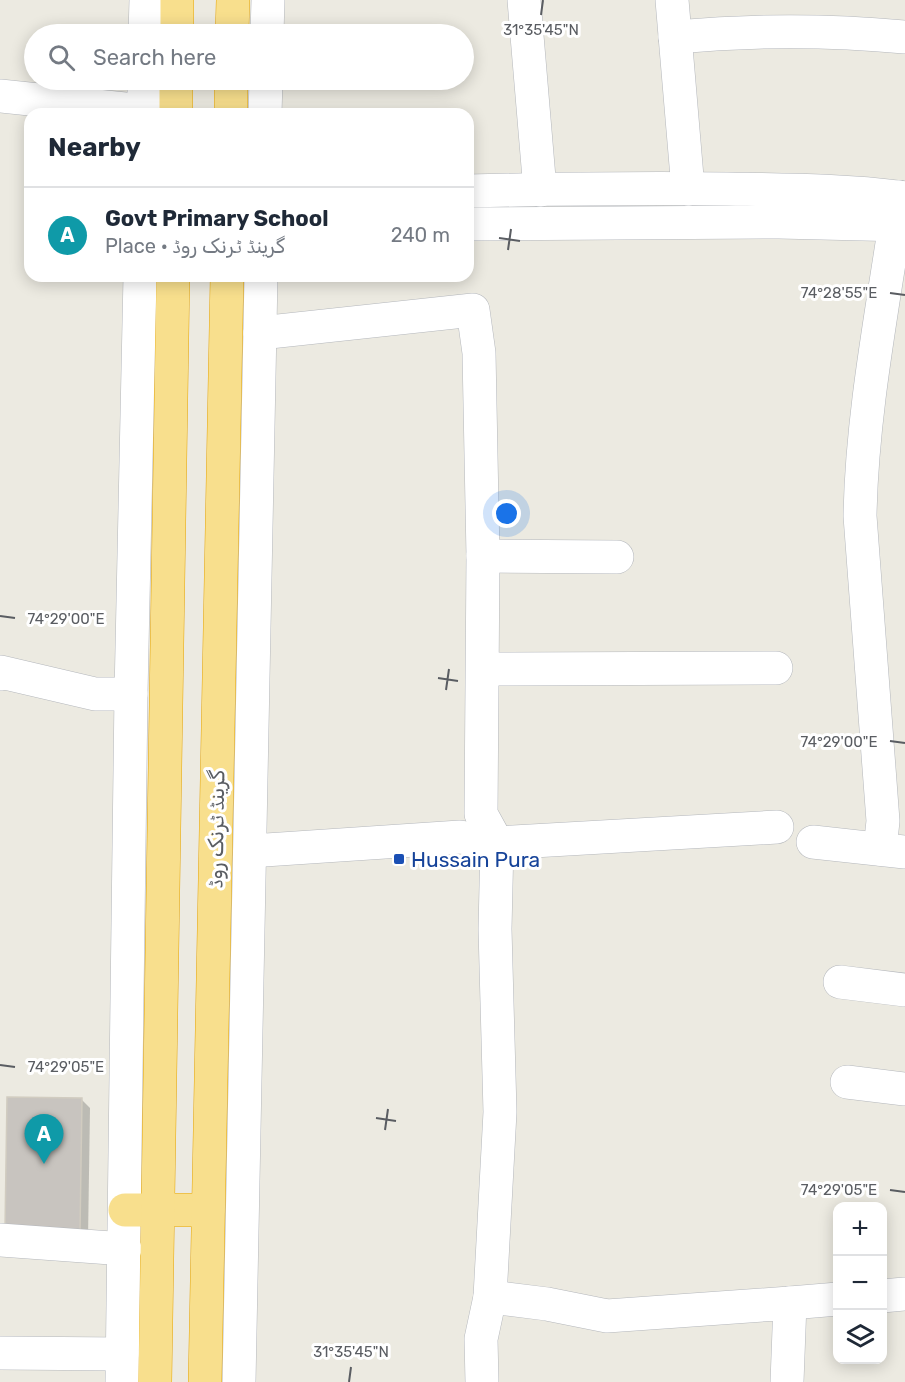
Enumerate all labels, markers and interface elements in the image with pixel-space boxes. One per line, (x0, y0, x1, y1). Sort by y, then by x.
text: 31°35'45"N (503, 21, 579, 39)
search box (24, 24, 474, 90)
icon: search (45, 41, 78, 74)
text: Search here (93, 44, 216, 71)
text: Nearby (48, 132, 141, 163)
text: Govt Primary School (105, 205, 328, 232)
text: A (60, 223, 75, 247)
text: 240 m (391, 223, 450, 247)
text: Place · گرینڈ ٹرنک روڈ (105, 234, 285, 258)
text: 74°28'55"E (801, 284, 877, 302)
your location (492, 499, 521, 528)
text: 74°29'00"E (27, 610, 105, 628)
text: 74°29'00"E (800, 733, 878, 751)
street label: گرینڈ ٹرنک روڈ (202, 769, 231, 888)
place label: Hussain Pura (411, 847, 540, 872)
marker: Hussain Pura (392, 852, 406, 866)
text: 74°29'05"E (28, 1058, 104, 1076)
pin: A (24, 1114, 63, 1164)
text: 74°29'05"E (801, 1181, 877, 1199)
map controls (833, 1202, 887, 1364)
button: + (833, 1202, 887, 1256)
button: − (833, 1256, 887, 1310)
button: layers (833, 1310, 887, 1364)
text: 31°35'45"N (313, 1343, 389, 1361)

